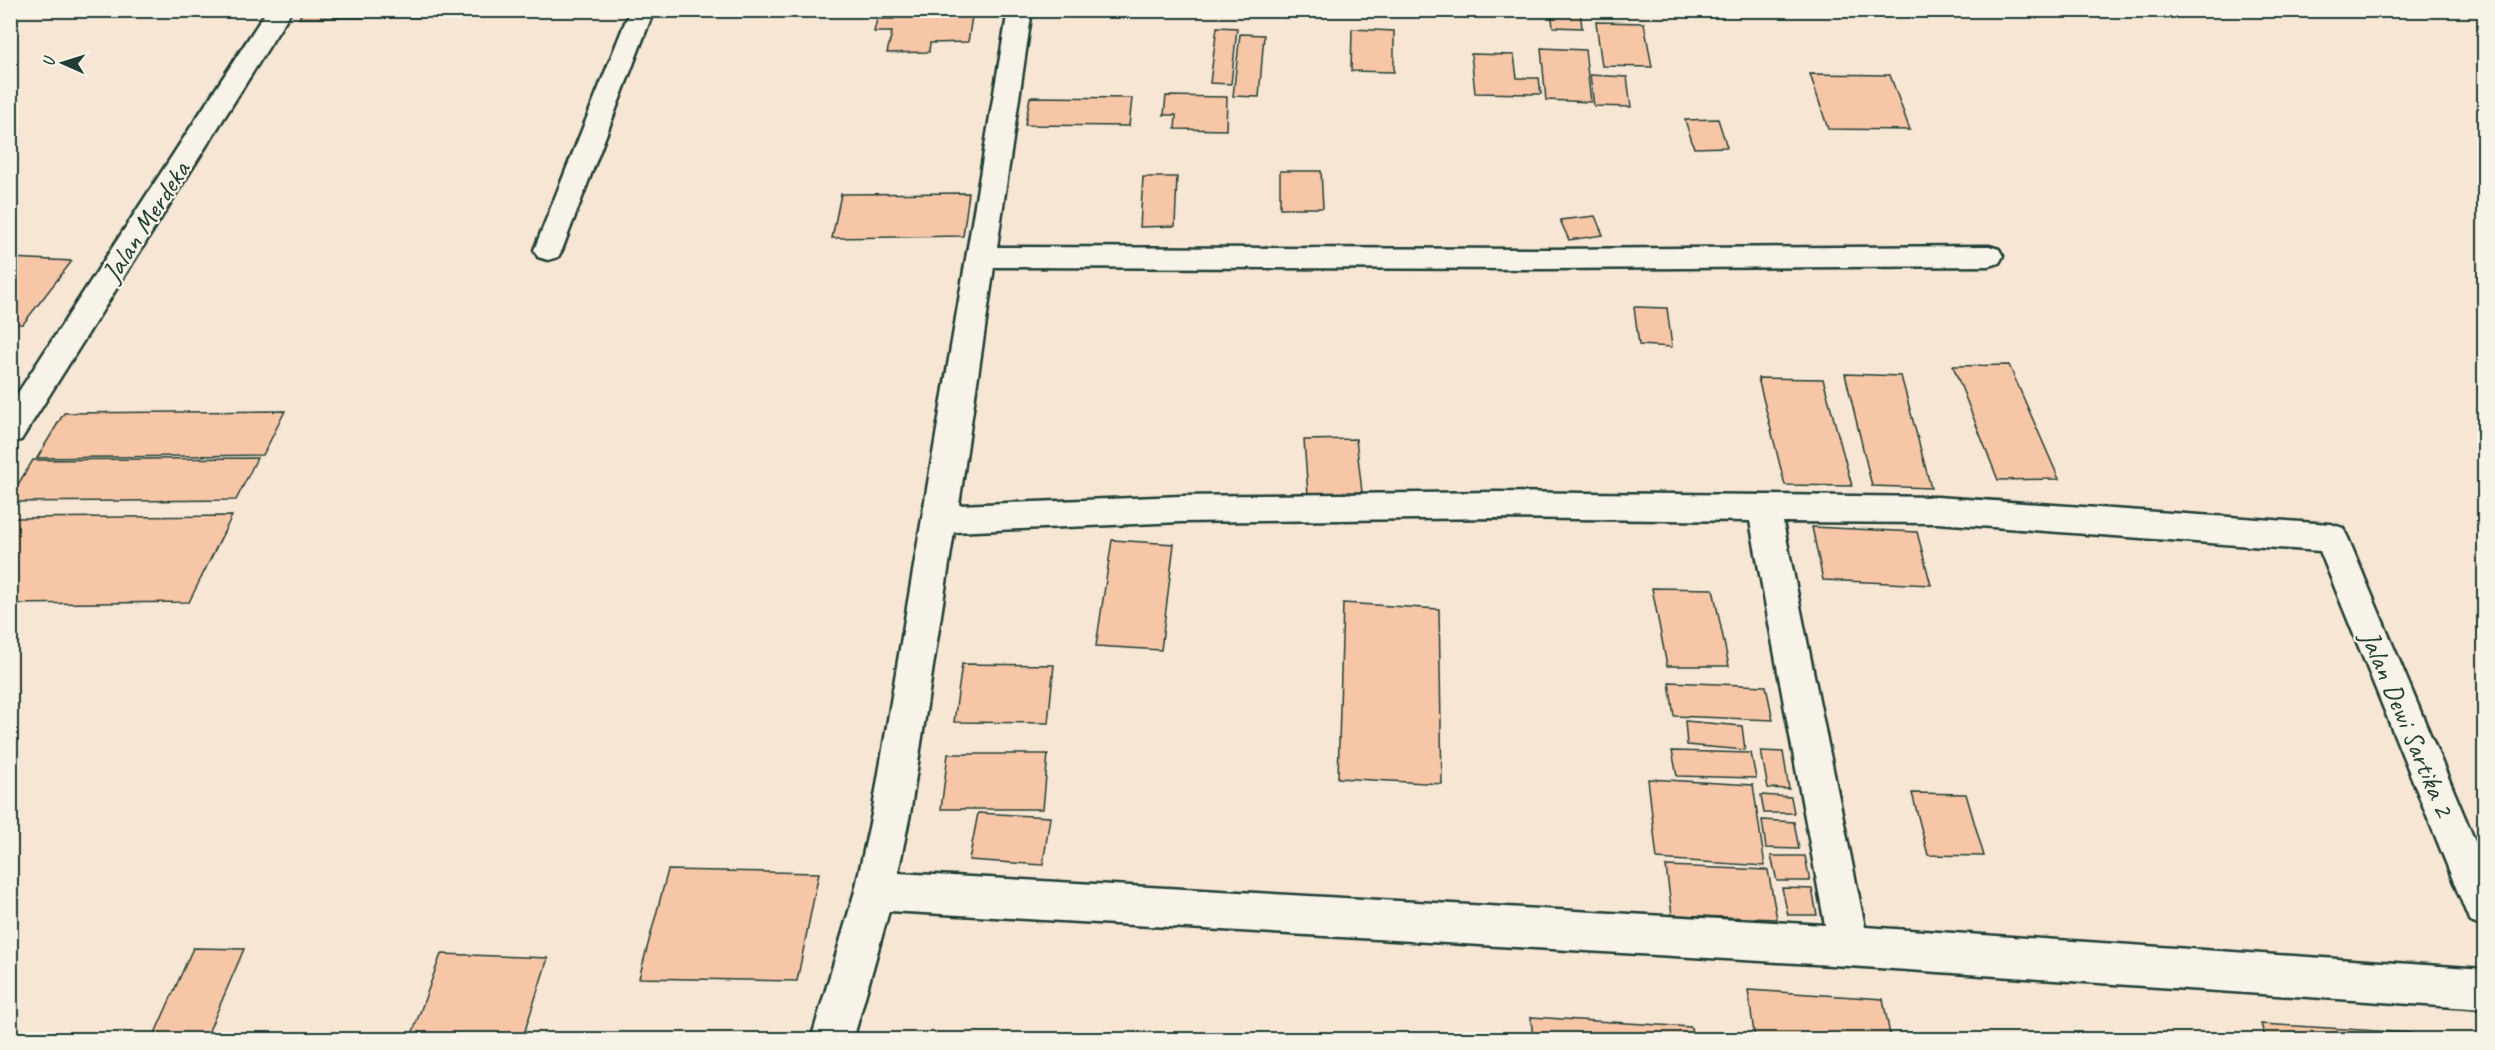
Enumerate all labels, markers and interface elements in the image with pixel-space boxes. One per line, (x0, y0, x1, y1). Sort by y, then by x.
north arrow (33, 33, 93, 93)
text: U (39, 55, 59, 67)
street label: Jalan Merdeka (92, 153, 198, 290)
street label: Jalan Dewi Sartika 2 (2352, 623, 2463, 824)

